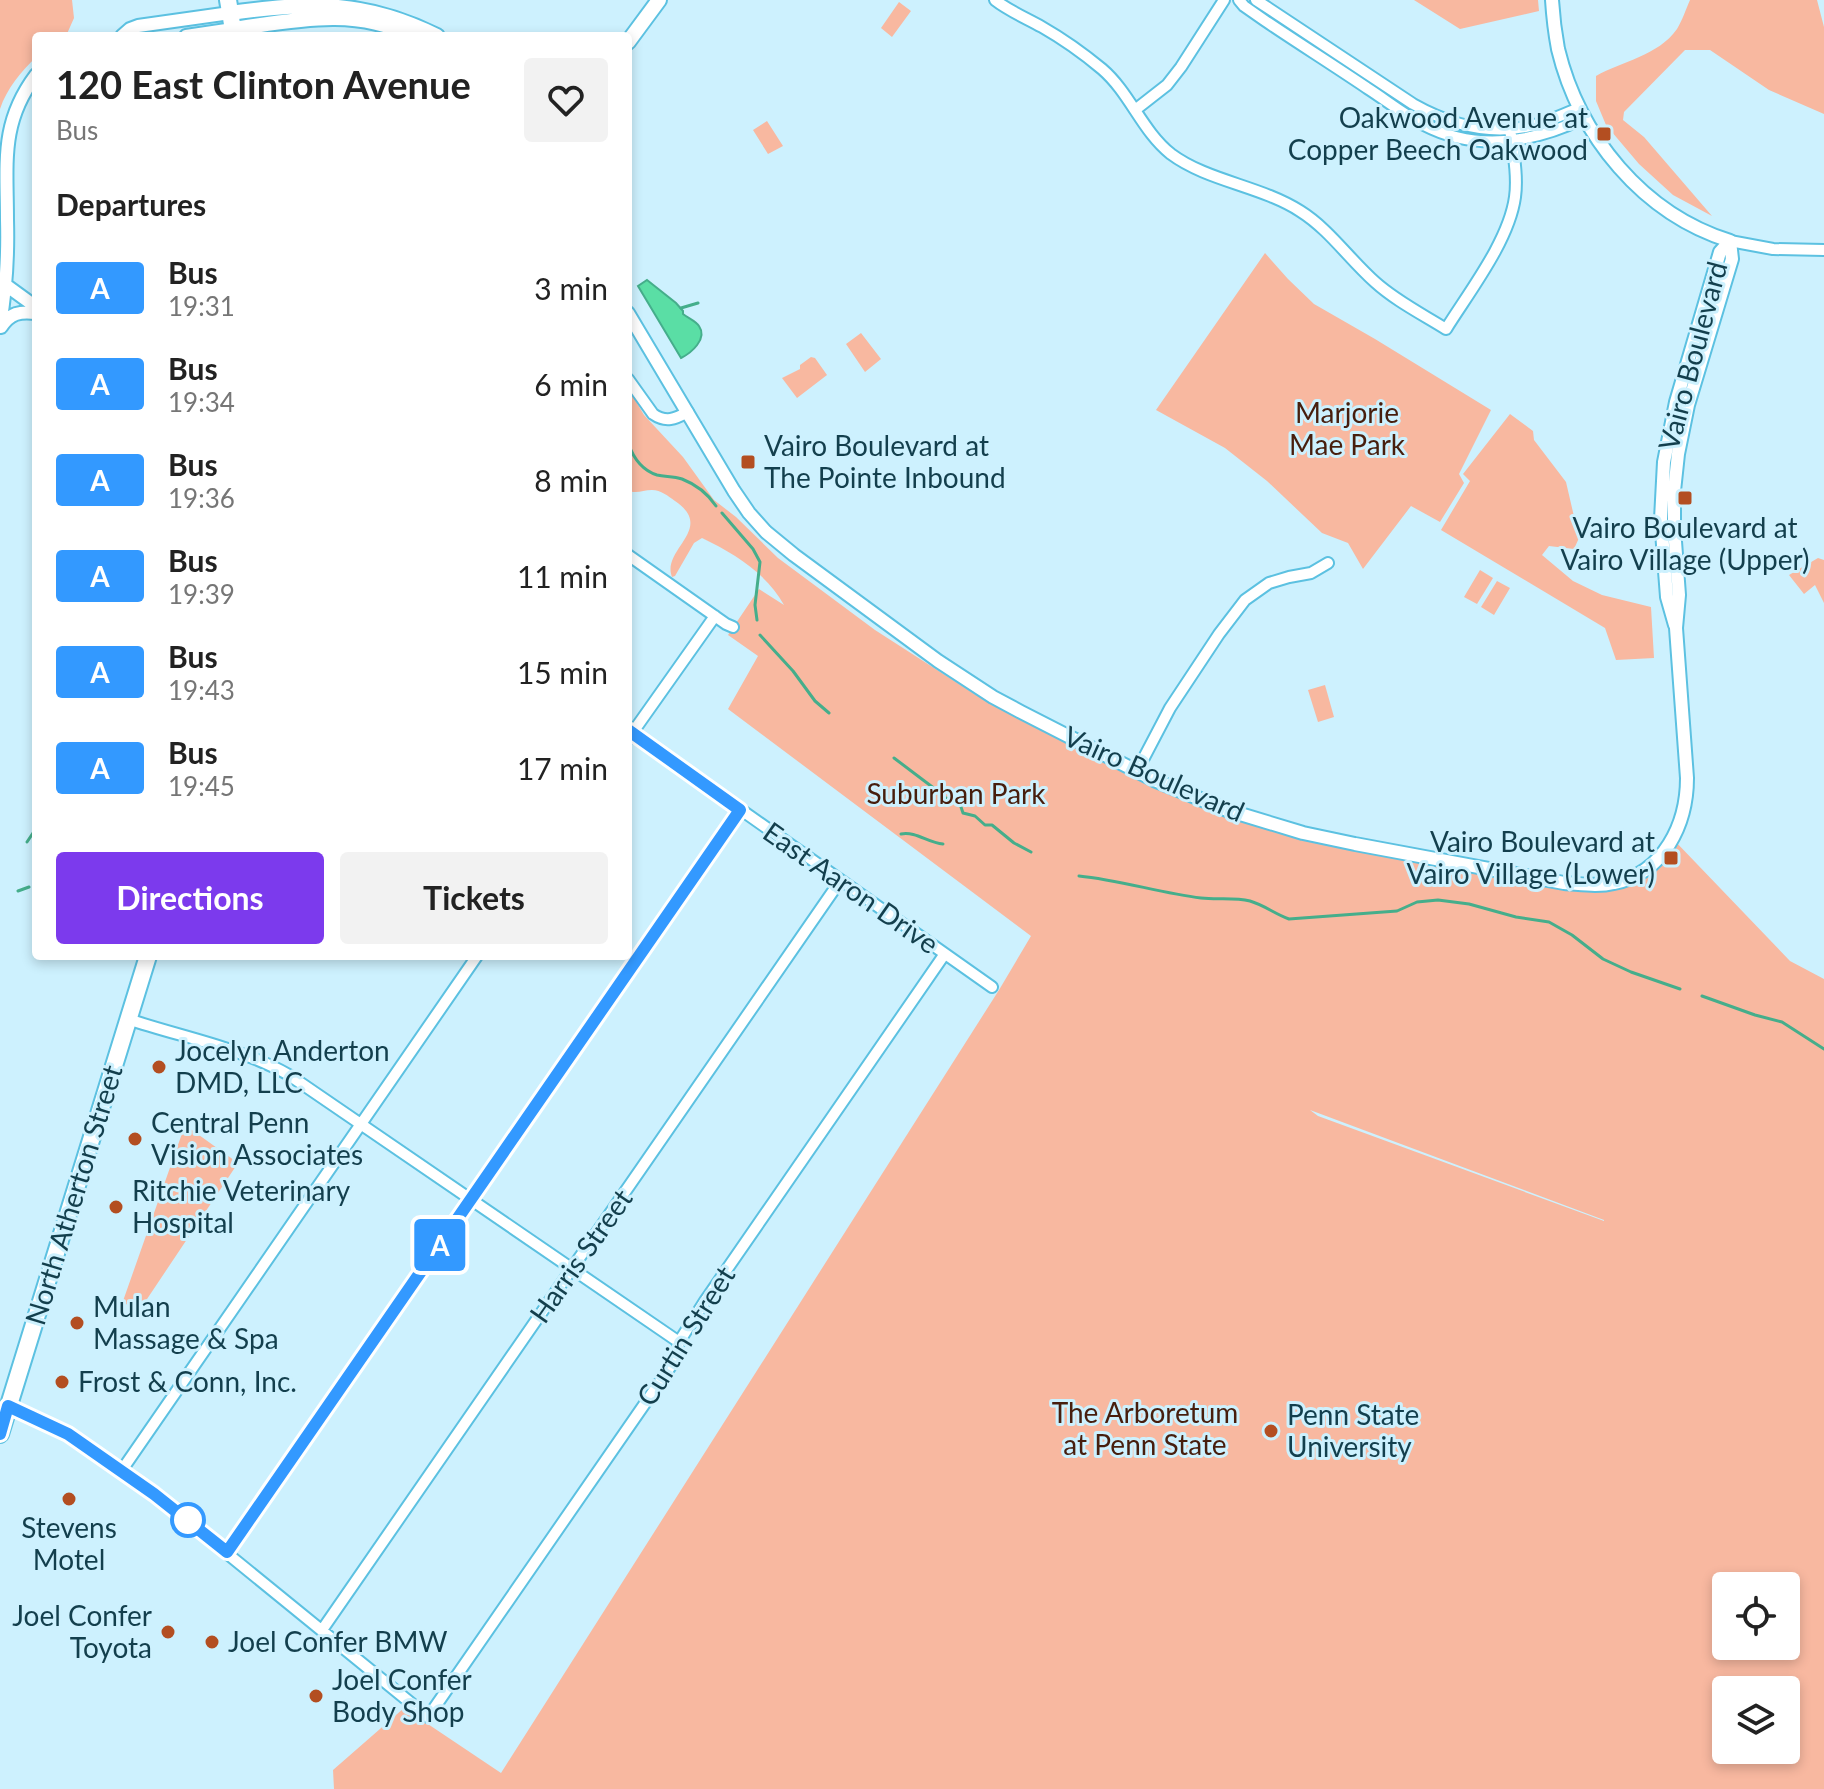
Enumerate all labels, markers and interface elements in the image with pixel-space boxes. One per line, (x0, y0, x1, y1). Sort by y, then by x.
button: heart (524, 58, 608, 142)
text: 120 East Clinton Avenue (56, 61, 471, 107)
place label: Oakwood Avenue at Copper Beech Oakwood (1288, 100, 1588, 166)
text: Bus (56, 114, 98, 146)
marker: Oakwood Avenue at Copper Beech Oakwood (1595, 125, 1613, 143)
text: Departures (56, 186, 206, 222)
text: Bus (168, 254, 218, 290)
street label: Vairo Boulevard (1651, 258, 1734, 454)
text: 3 min (534, 270, 608, 306)
text: A (90, 271, 110, 305)
text: 19:31 (168, 290, 235, 322)
text: Bus (168, 350, 218, 386)
text: 6 min (534, 366, 608, 402)
text: A (90, 367, 110, 401)
text: 19:34 (168, 386, 235, 418)
park label: Marjorie Mae Park (1289, 395, 1406, 461)
place label: Vairo Boulevard at The Pointe Inbound (764, 428, 1006, 494)
text: Bus (168, 446, 218, 482)
marker: Vairo Boulevard at The Pointe Inbound (739, 453, 757, 471)
text: 8 min (534, 462, 608, 498)
text: A (90, 463, 110, 497)
text: 19:36 (168, 482, 235, 514)
marker: Vairo Boulevard at Vairo Village (Upper) (1676, 489, 1694, 507)
place label: Vairo Boulevard at Vairo Village (Upper) (1560, 510, 1810, 576)
text: Bus (168, 542, 218, 578)
text: 11 min (517, 558, 608, 594)
text: A (90, 559, 110, 593)
text: 19:39 (168, 578, 235, 610)
text: Bus (168, 638, 218, 674)
text: 15 min (517, 654, 608, 690)
text: A (90, 655, 110, 689)
text: 19:43 (168, 674, 235, 706)
street label: Vairo Boulevard (1059, 718, 1250, 828)
text: Bus (168, 734, 218, 770)
text: 17 min (517, 750, 608, 786)
text: A (90, 751, 110, 785)
text: 19:45 (168, 770, 235, 802)
park label: Suburban Park (866, 776, 1046, 810)
street label: East Aaron Drive (757, 814, 946, 960)
place label: Vairo Boulevard at Vairo Village (Lower) (1407, 824, 1655, 890)
marker: Vairo Boulevard at Vairo Village (Lower) (1662, 849, 1680, 867)
button: Directions (56, 852, 324, 944)
button: Tickets (340, 852, 608, 944)
place label: Jocelyn Anderton DMD, LLC (175, 1033, 390, 1099)
marker: Jocelyn Anderton DMD, LLC (150, 1058, 168, 1076)
street label: North Atherton Street (17, 1061, 129, 1329)
place label: Central Penn Vision Associates (151, 1105, 363, 1171)
marker: Central Penn Vision Associates (126, 1130, 144, 1148)
place label: Ritchie Veterinary Hospital (132, 1173, 351, 1239)
street label: Harris Street (522, 1182, 639, 1329)
marker: Ritchie Veterinary Hospital (107, 1198, 125, 1216)
line badge: A (414, 1219, 466, 1271)
text: A (430, 1228, 450, 1262)
street label: Curtin Street (629, 1259, 741, 1411)
place label: Mulan Massage & Spa (93, 1289, 279, 1355)
marker: Mulan Massage & Spa (68, 1314, 86, 1332)
place label: Frost & Conn, Inc. (78, 1364, 297, 1398)
marker: Frost & Conn, Inc. (53, 1373, 71, 1391)
park label: The Arboretum at Penn State (1052, 1395, 1238, 1461)
place label: Penn State University (1287, 1397, 1419, 1463)
marker: Penn State University (1262, 1422, 1280, 1440)
marker: Stevens Motel (60, 1490, 78, 1508)
unlabelled marker (171, 1503, 205, 1537)
place label: Stevens Motel (21, 1510, 117, 1576)
map controls (1712, 1572, 1800, 1764)
button: locate (1712, 1572, 1800, 1660)
place label: Joel Confer Toyota (12, 1598, 152, 1664)
marker: Joel Confer Toyota (159, 1623, 177, 1641)
place label: Joel Confer BMW (228, 1624, 447, 1658)
marker: Joel Confer BMW (203, 1633, 221, 1651)
place label: Joel Confer Body Shop (332, 1662, 472, 1728)
button: layers (1712, 1676, 1800, 1764)
marker: Joel Confer Body Shop (307, 1687, 325, 1705)

